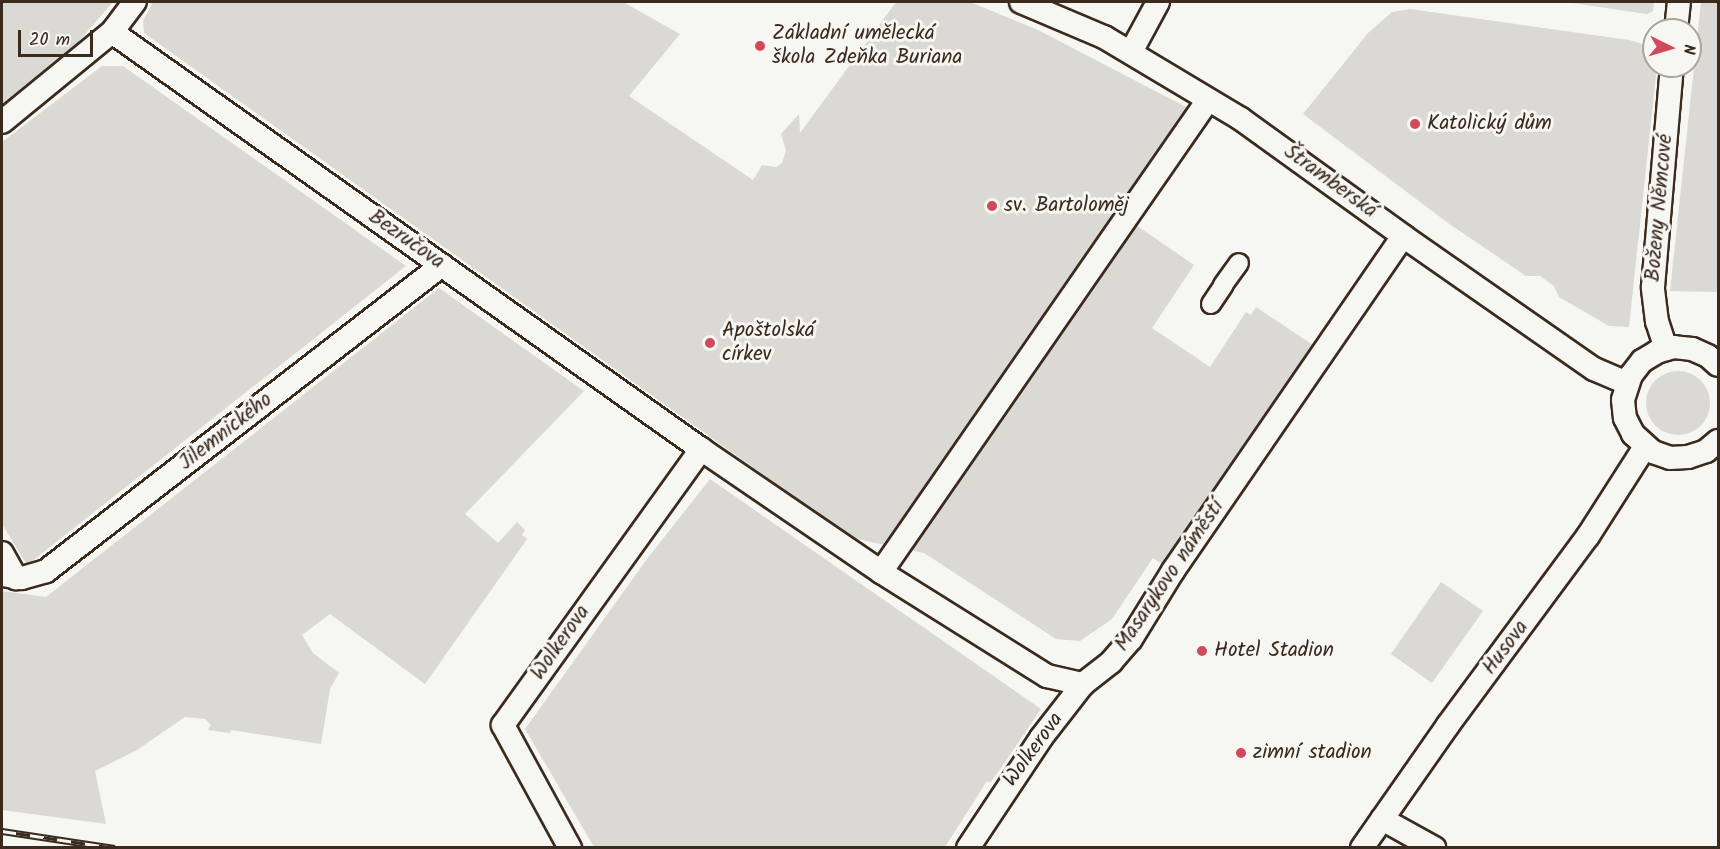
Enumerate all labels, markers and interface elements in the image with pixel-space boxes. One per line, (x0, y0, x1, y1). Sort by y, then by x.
scale bar (21, 18, 96, 56)
north arrow (1642, 18, 1702, 78)
place label: Základní umělecká škola Zdeňka Buriana (772, 21, 962, 71)
text: 20 m (29, 26, 70, 55)
marker: Základní umělecká škola Zdeňka Buriana (753, 39, 767, 53)
text: N (1676, 43, 1701, 56)
place label: Katolický dům (1427, 111, 1552, 137)
marker: Katolický dům (1408, 117, 1422, 131)
street label: Boženy Němcové (1641, 133, 1679, 283)
street label: Štramberská (1279, 140, 1381, 224)
place label: sv. Bartoloměj (1004, 193, 1129, 219)
marker: sv. Bartoloměj (985, 199, 999, 213)
street label: Bezručova (363, 205, 449, 275)
place label: Apoštolská církev (722, 318, 815, 368)
marker: Apoštolská církev (703, 336, 717, 350)
street label: Jilemnického (174, 388, 278, 476)
street label: Masarykovo náměstí (1110, 495, 1230, 657)
street label: Wolkerova (526, 601, 596, 685)
street label: Husova (1477, 616, 1535, 680)
place label: Hotel Stadion (1214, 638, 1334, 664)
marker: Hotel Stadion (1195, 644, 1209, 658)
street label: Wolkerova (999, 708, 1069, 792)
place label: zimní stadion (1253, 740, 1372, 766)
marker: zimní stadion (1234, 746, 1248, 760)

